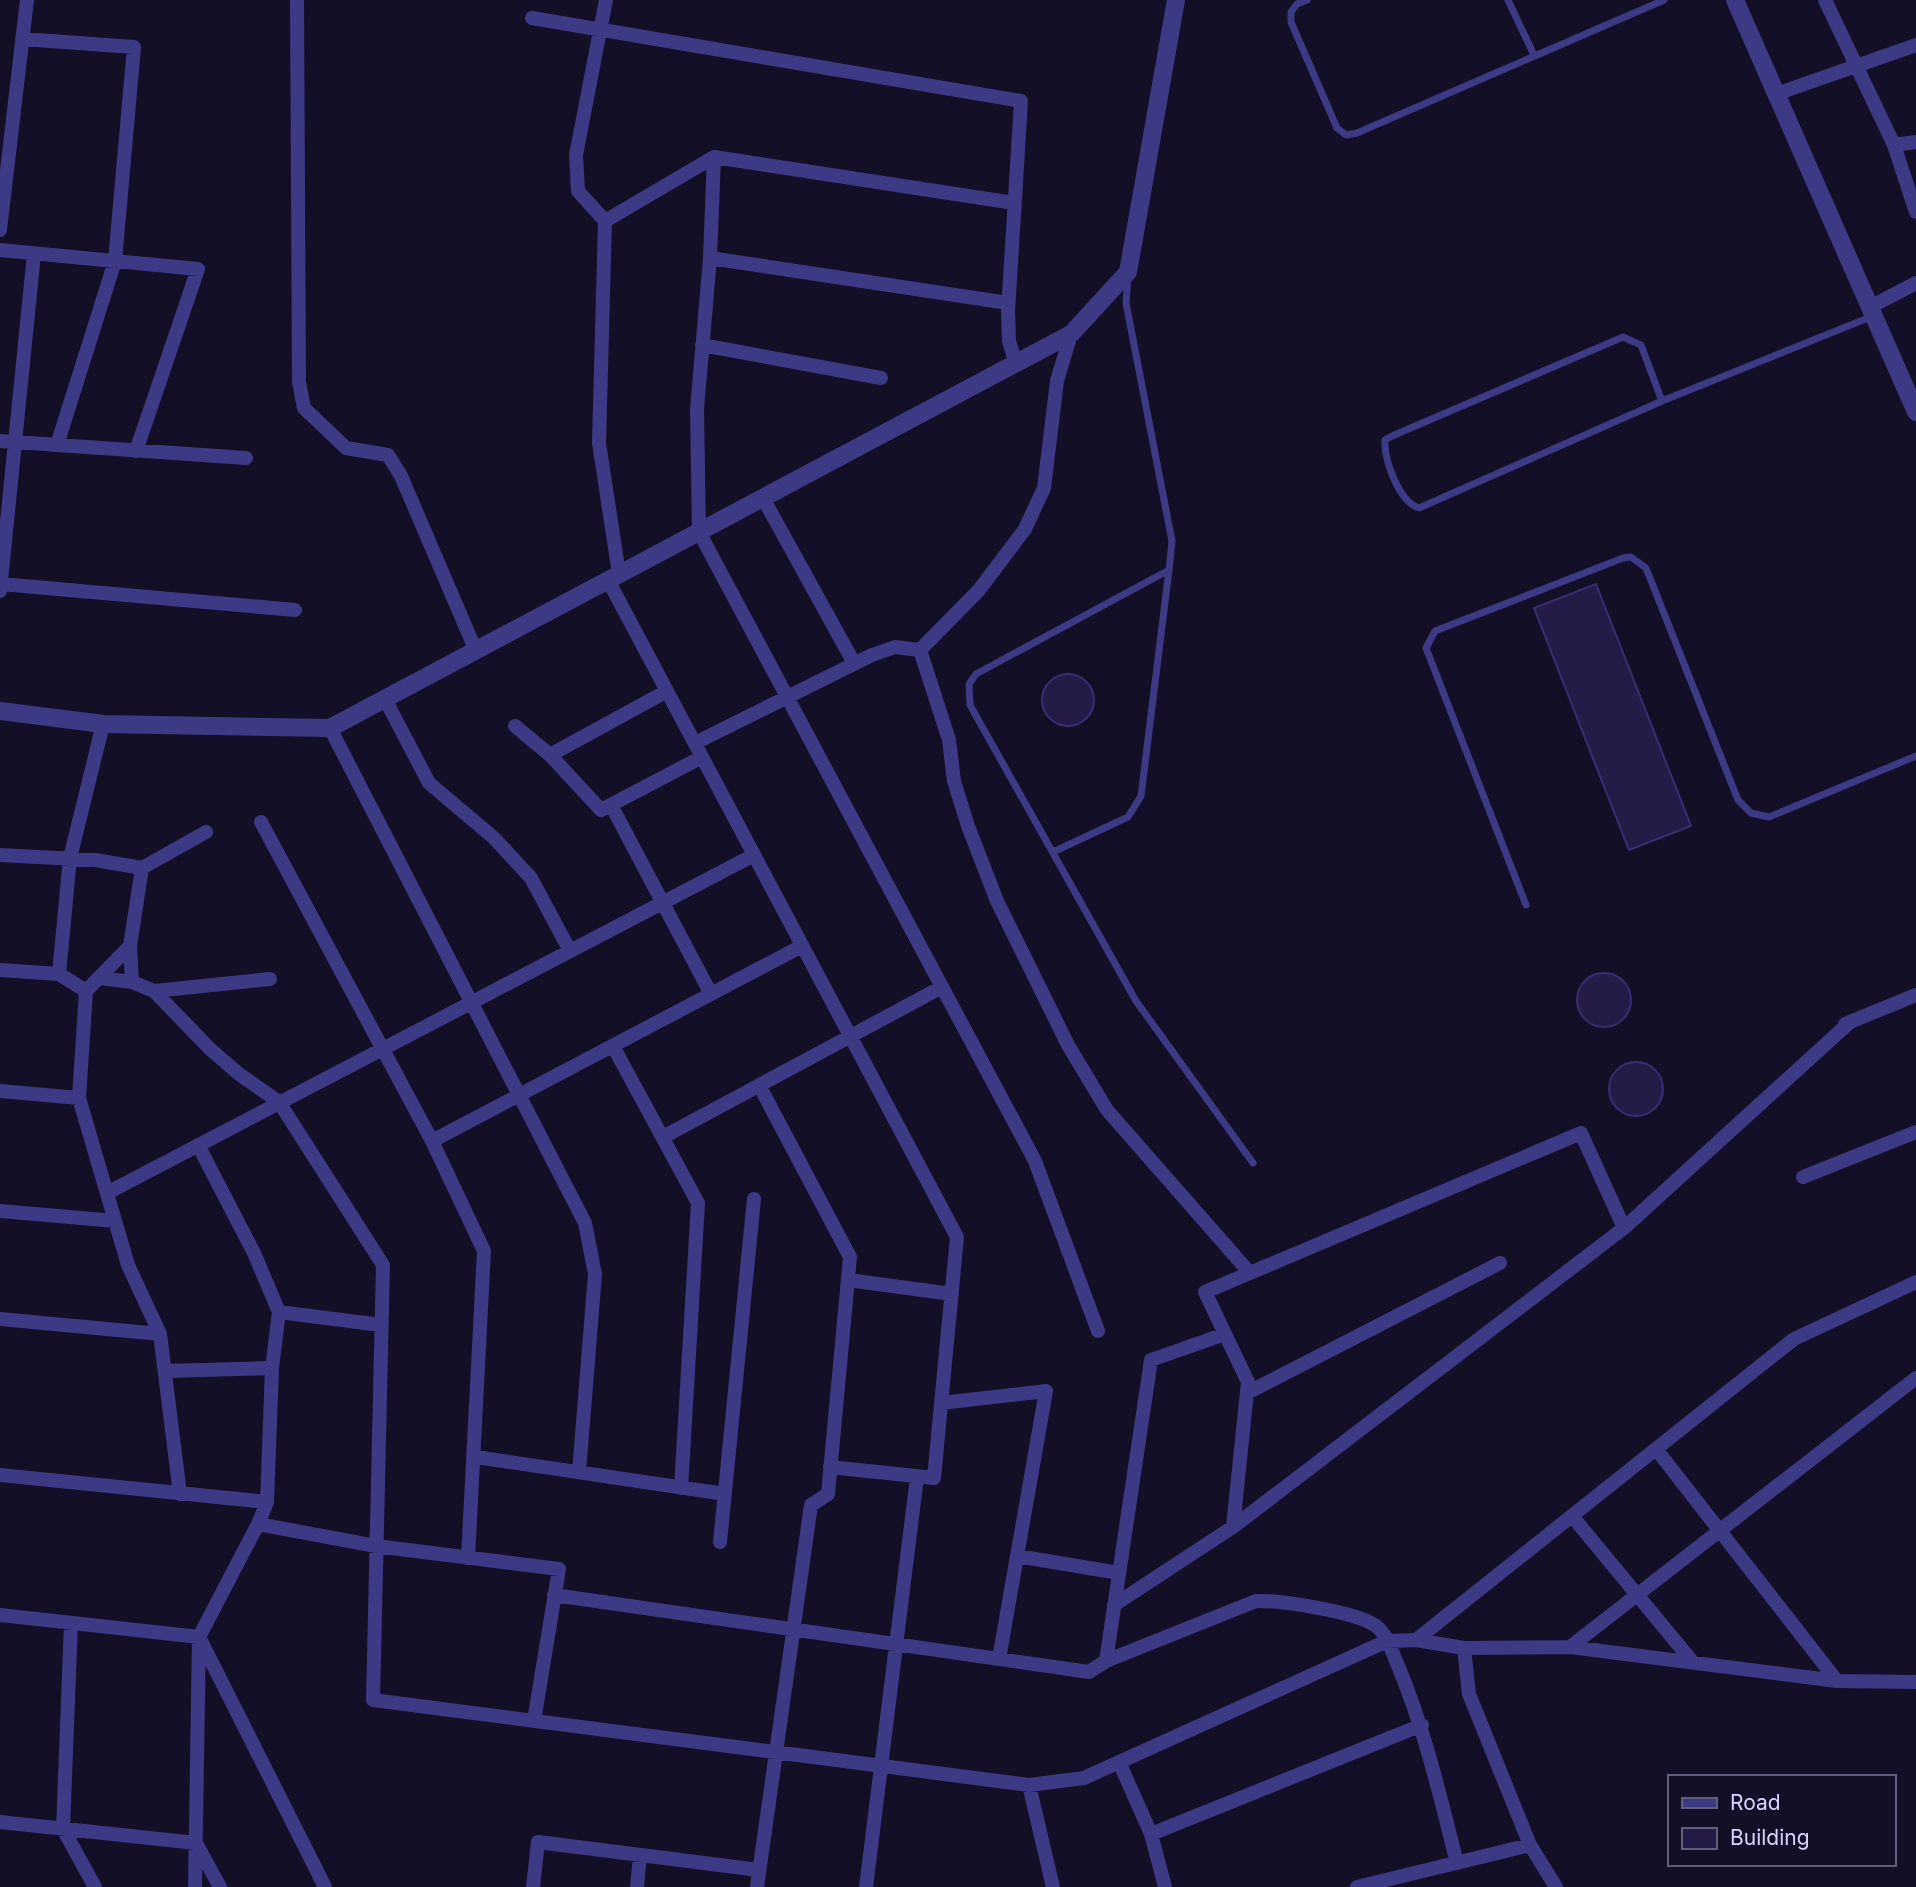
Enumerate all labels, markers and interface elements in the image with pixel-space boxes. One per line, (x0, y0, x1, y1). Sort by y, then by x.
legend (1668, 1775, 1895, 1866)
text: Road (1730, 1790, 1781, 1815)
text: Building (1730, 1825, 1810, 1850)

